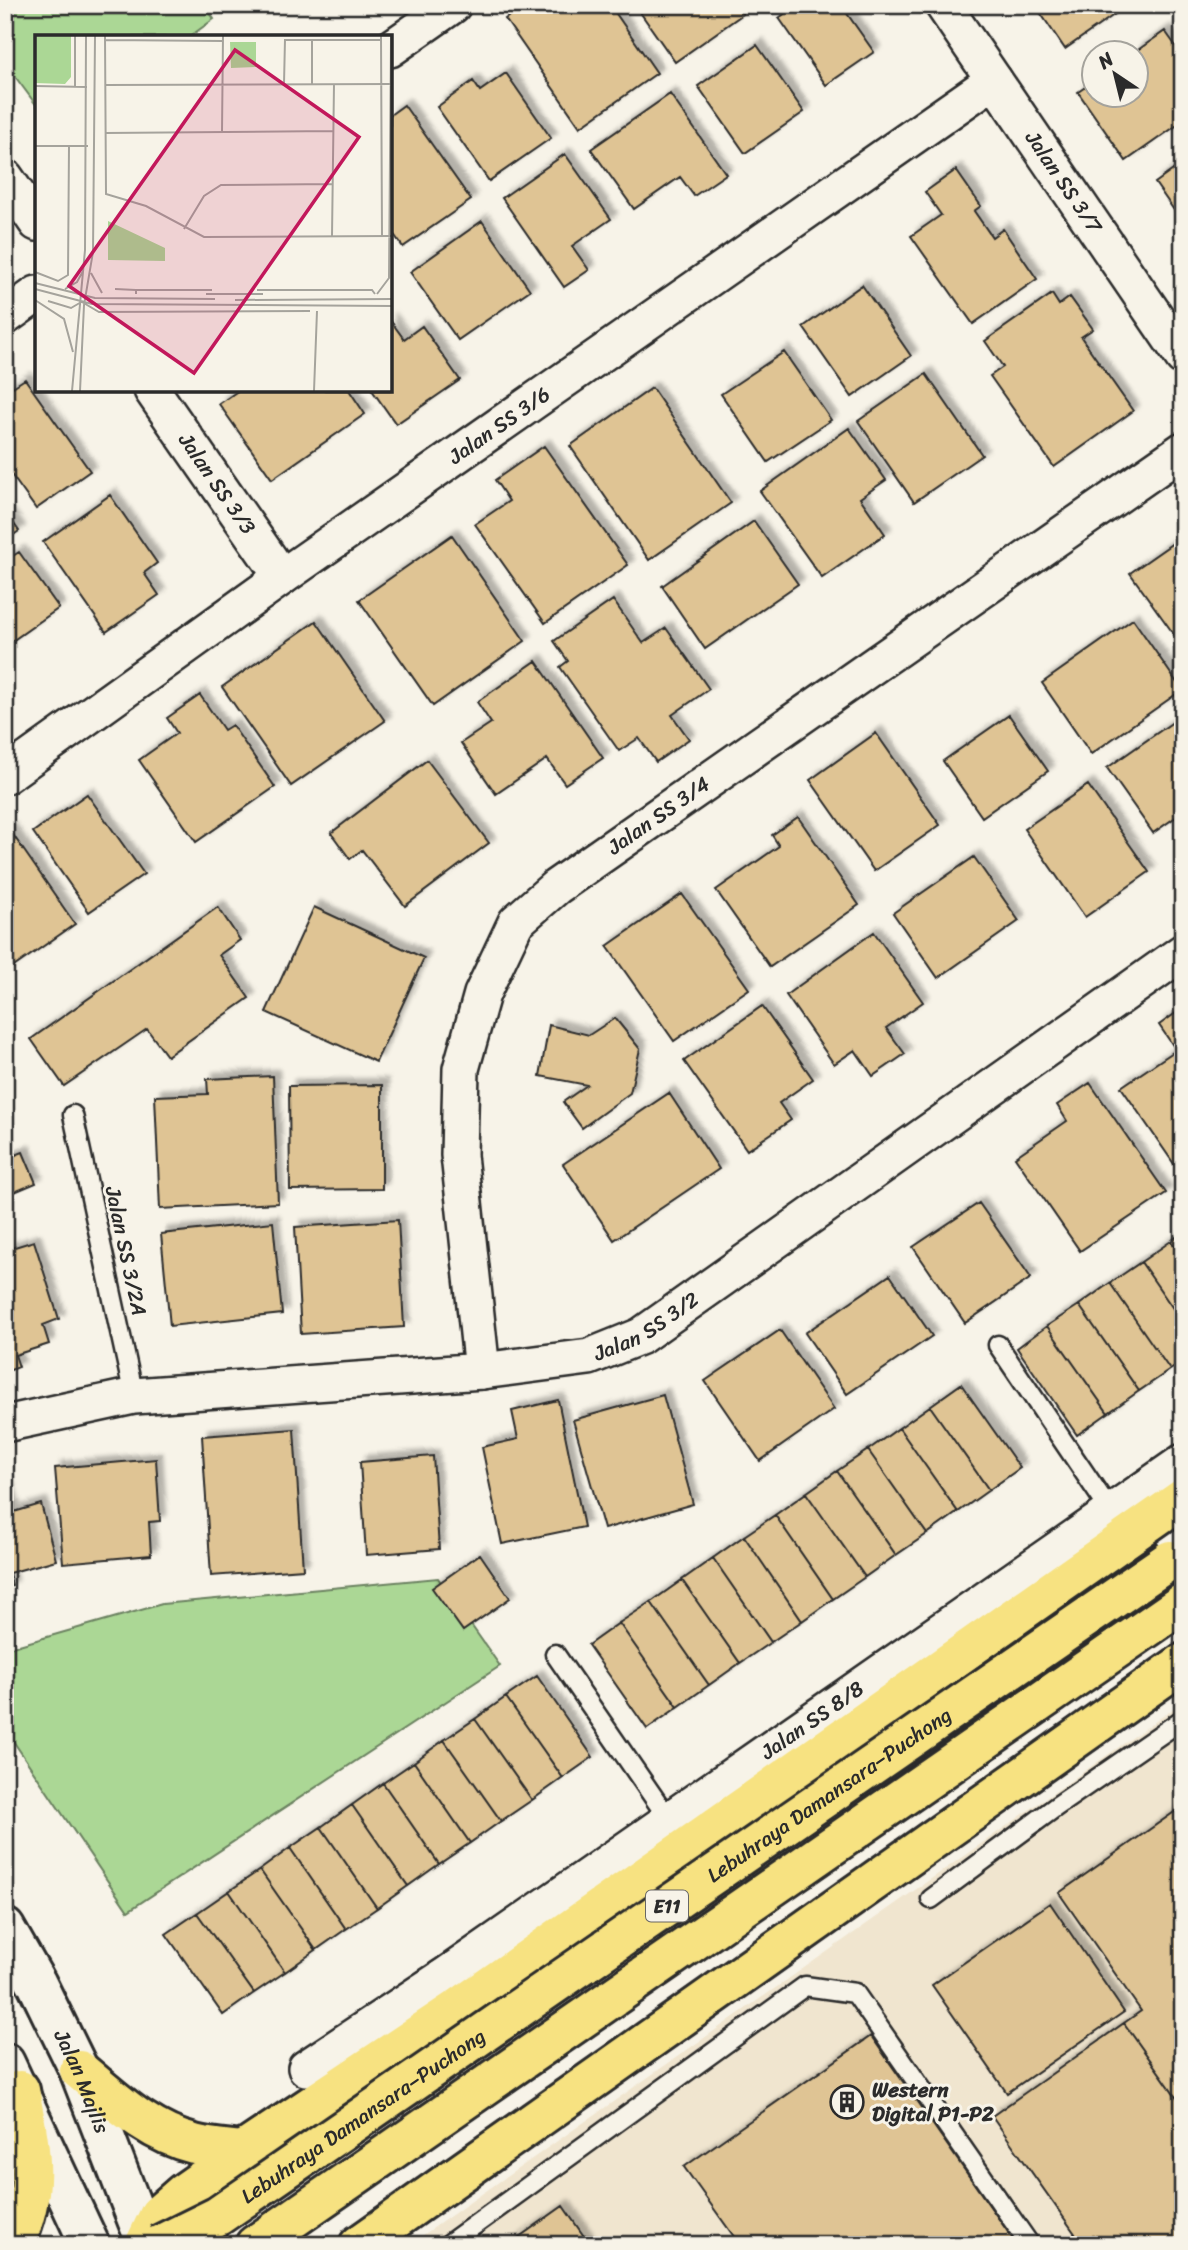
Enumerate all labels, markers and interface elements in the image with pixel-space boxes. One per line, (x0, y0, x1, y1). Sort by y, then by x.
inset map (35, 35, 392, 392)
north arrow (1080, 38, 1150, 108)
text: N (1090, 43, 1121, 78)
street label: Jalan SS 3/7 (1014, 122, 1114, 243)
street label: Jalan SS 3/6 (439, 376, 558, 475)
street label: Jalan SS 3/3 (167, 424, 266, 543)
street label: Jalan SS 3/4 (598, 766, 718, 866)
street label: Jalan SS 3/2A (94, 1182, 158, 1319)
street label: Jalan SS 3/2 (587, 1281, 707, 1373)
street label: Jalan SS 8/8 (752, 1670, 872, 1770)
street label: Lebuhraya Damansara–Puchong (699, 1697, 960, 1893)
road number: E11 (646, 1890, 688, 1922)
street label: Lebuhraya Damansara–Puchong (233, 2018, 494, 2214)
street label: Jalan Majlis (43, 2022, 121, 2139)
place label: Western Digital P1-P2 (872, 2071, 994, 2133)
building icon: Western Digital P1-P2 (828, 2083, 866, 2121)

